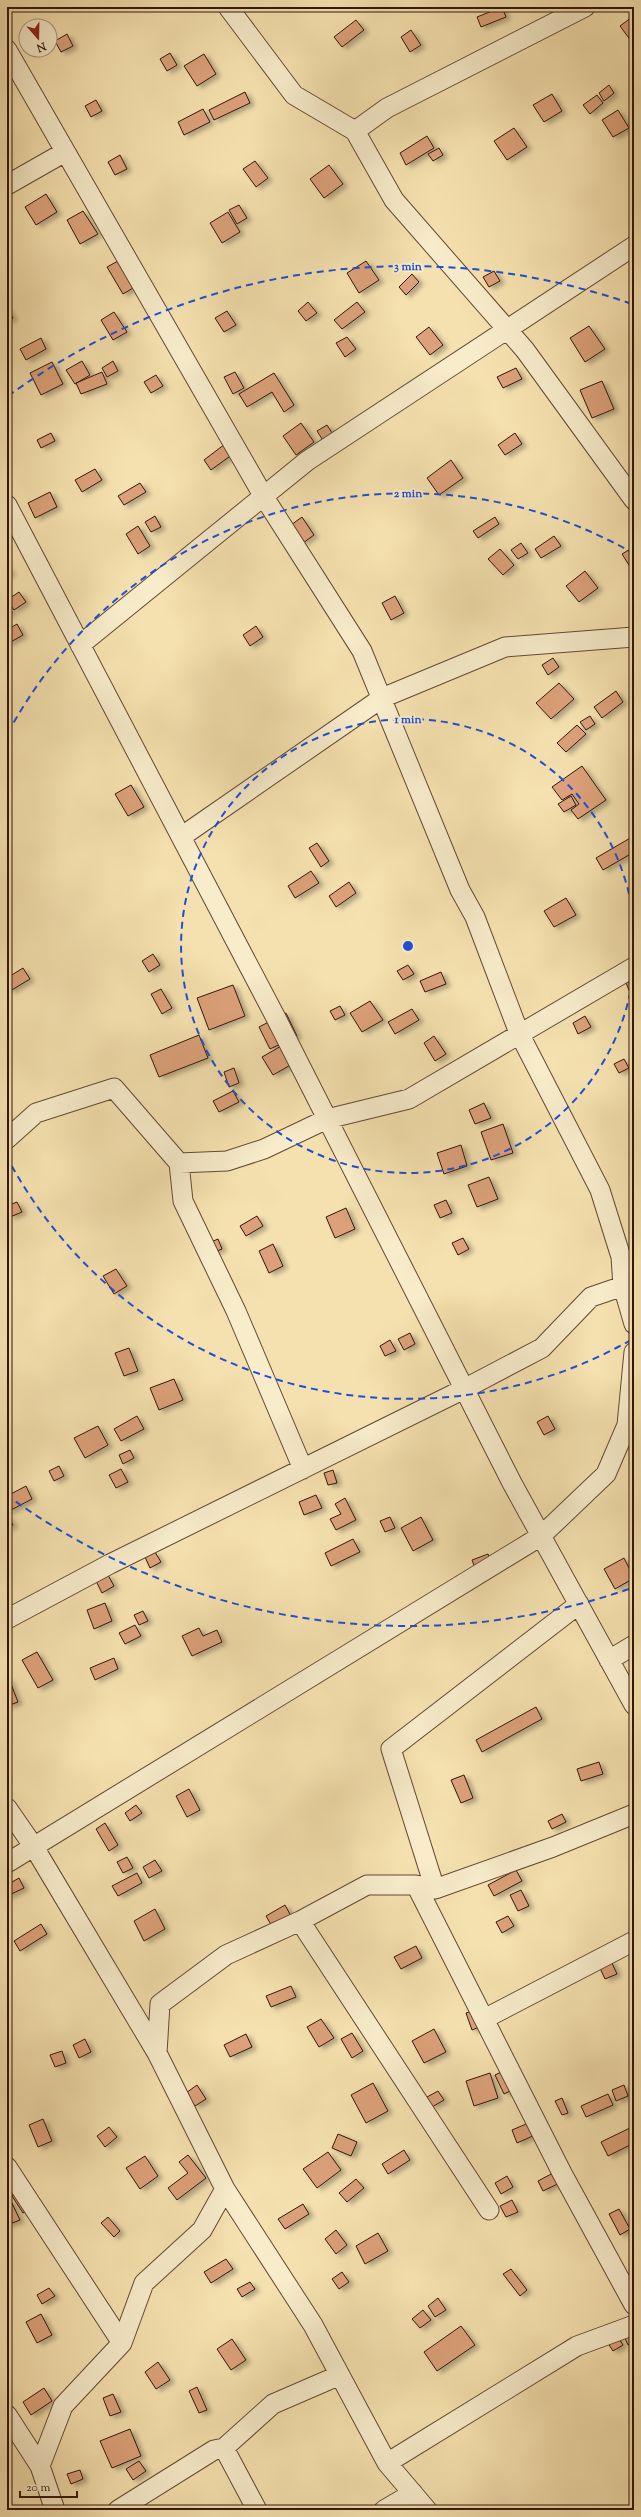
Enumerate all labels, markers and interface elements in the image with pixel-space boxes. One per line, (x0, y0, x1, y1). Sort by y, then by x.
north arrow (18, 18, 58, 58)
text: N (34, 37, 49, 56)
text: 3 min (394, 258, 423, 276)
text: 2 min (394, 485, 423, 503)
text: 1 min (393, 711, 422, 729)
centre of rings (401, 939, 415, 953)
scale bar (20, 2473, 77, 2499)
text: 20 m (26, 2479, 51, 2497)

